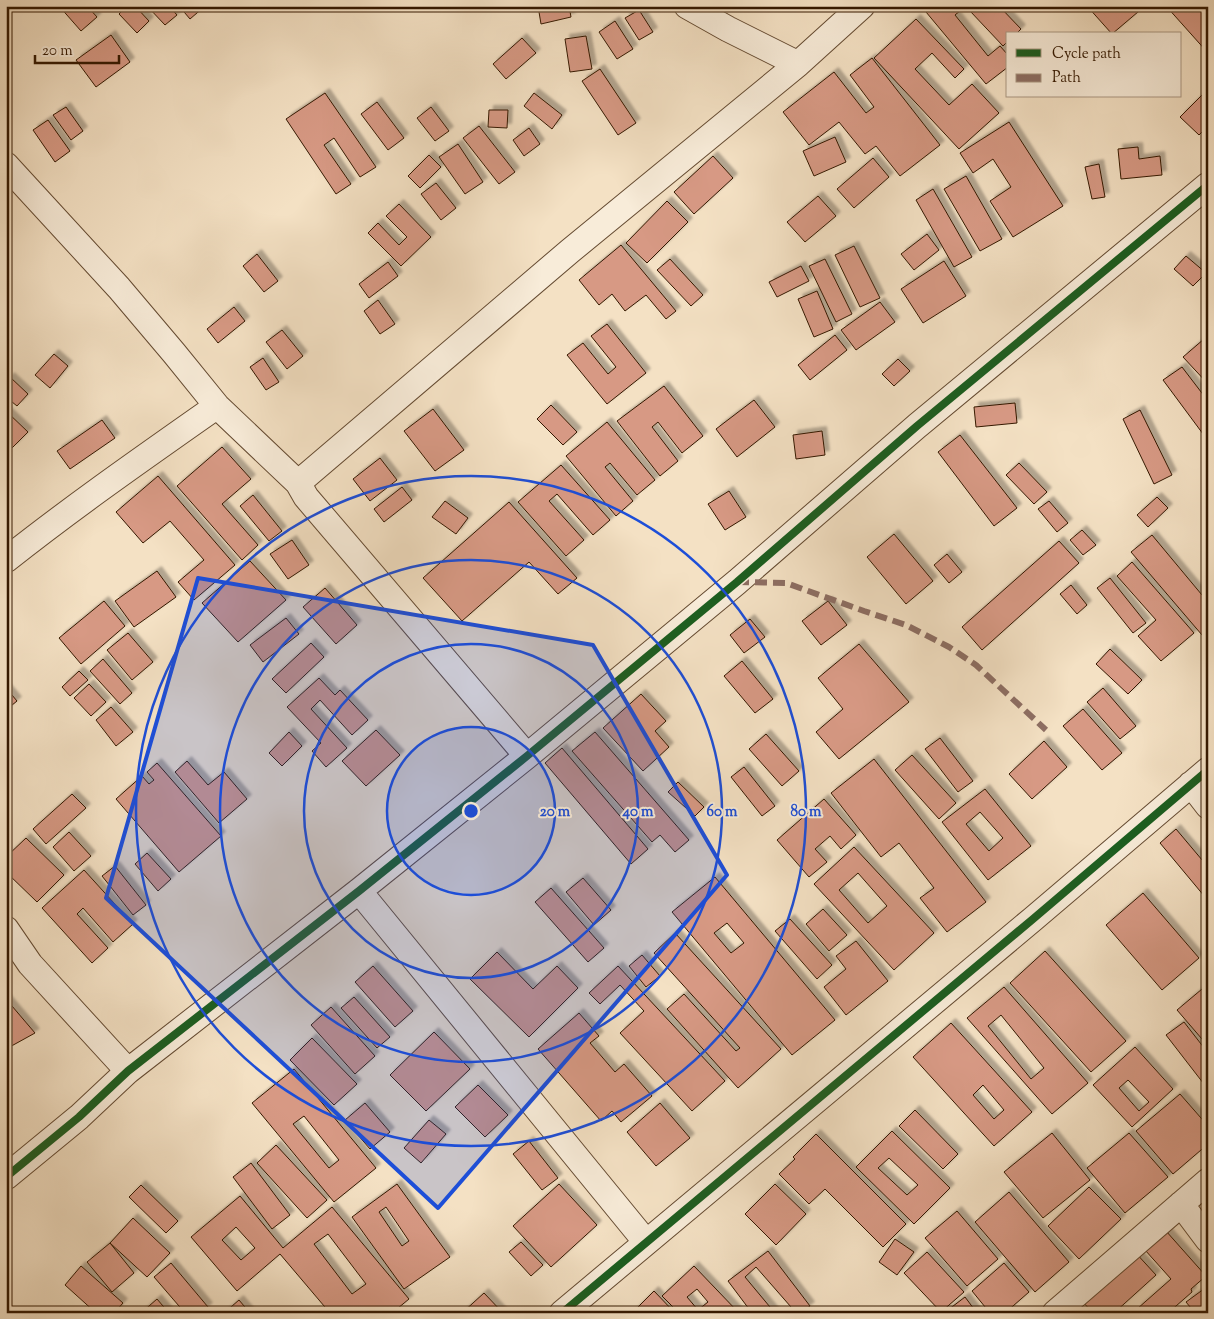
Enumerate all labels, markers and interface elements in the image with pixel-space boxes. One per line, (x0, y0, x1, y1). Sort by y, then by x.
scale bar (35, 32, 119, 64)
legend (1006, 32, 1182, 98)
text: 20 m (42, 41, 73, 62)
text: Cycle path (1052, 44, 1121, 65)
text: Path (1052, 68, 1081, 89)
centre of rings (462, 802, 480, 820)
text: 20 m (540, 802, 571, 823)
text: 40 m (622, 802, 654, 823)
text: 60 m (707, 802, 738, 823)
text: 80 m (790, 802, 822, 823)

